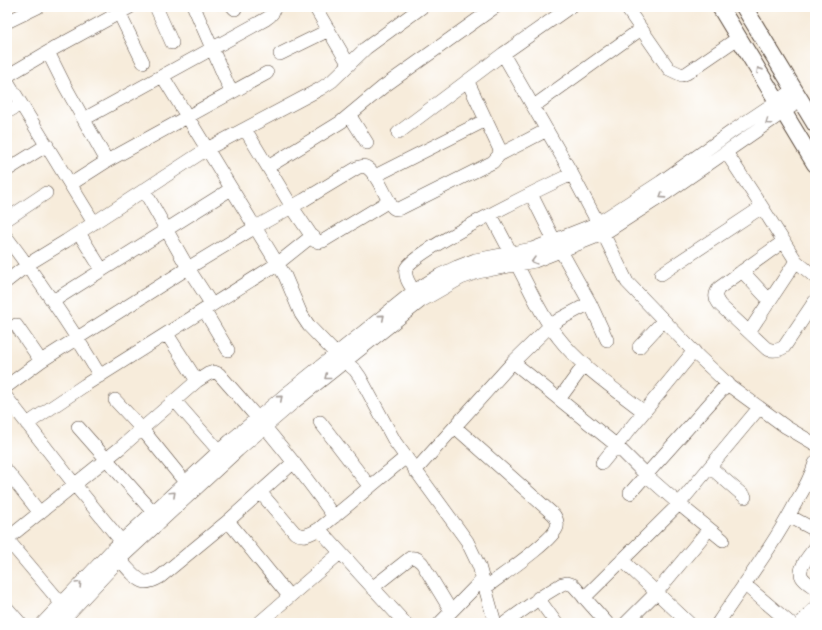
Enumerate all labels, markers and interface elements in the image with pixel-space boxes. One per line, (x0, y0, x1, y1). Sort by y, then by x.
one-way arrow (756, 67, 763, 74)
one-way arrow (766, 117, 773, 124)
one-way arrow (659, 191, 666, 199)
one-way arrow (531, 256, 538, 265)
one-way arrow (377, 315, 384, 322)
one-way arrow (324, 372, 331, 379)
one-way arrow (276, 396, 283, 403)
one-way arrow (168, 491, 176, 499)
one-way arrow (74, 581, 82, 589)

